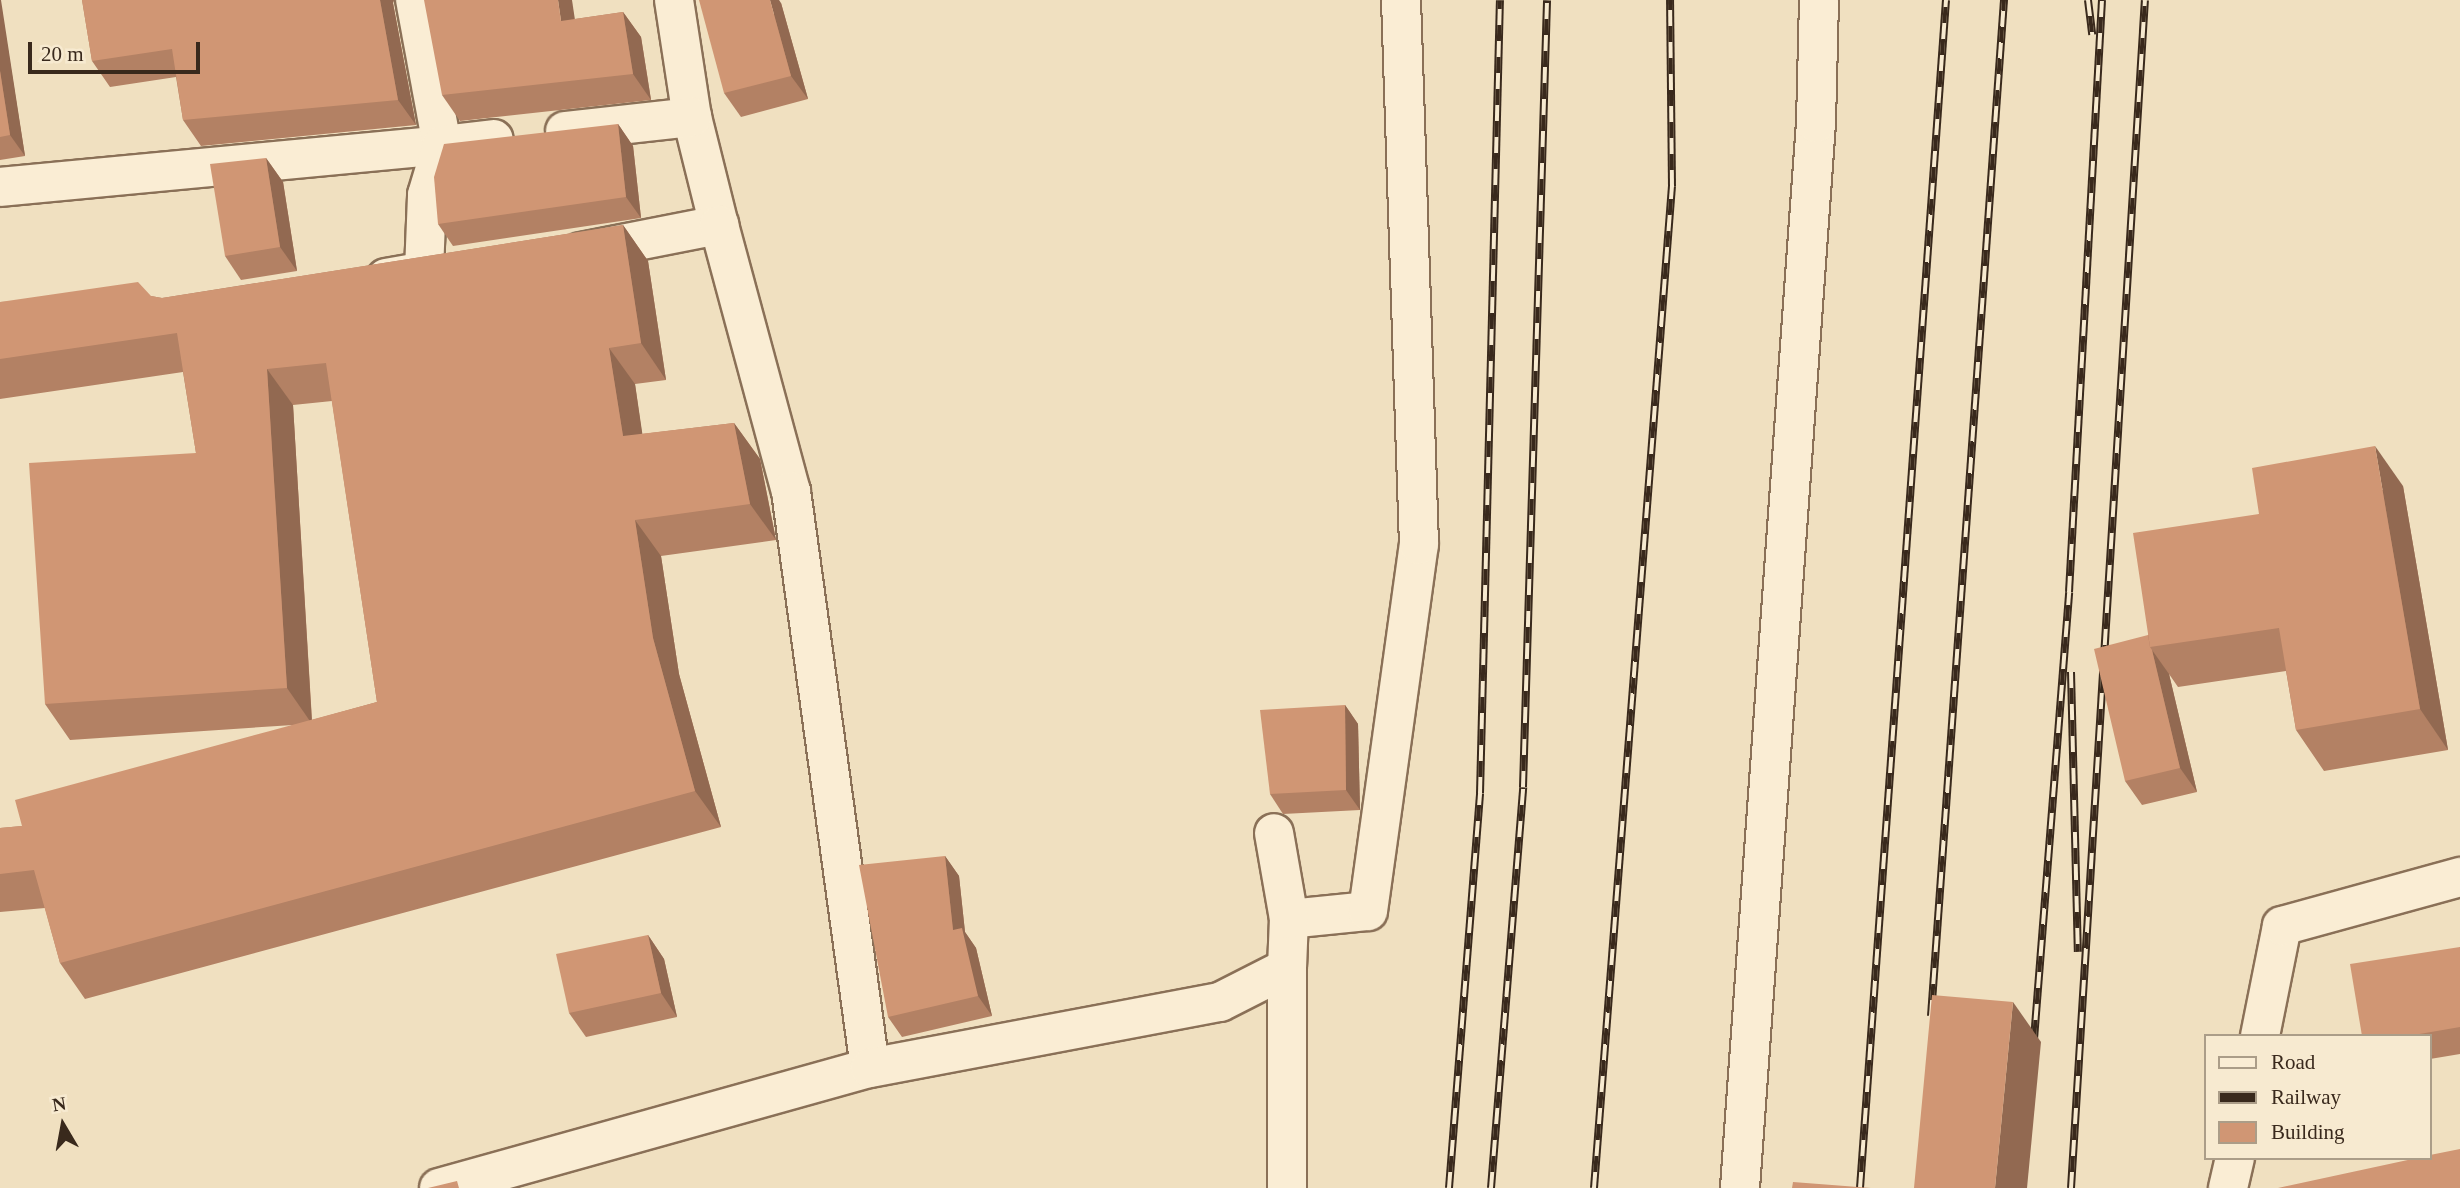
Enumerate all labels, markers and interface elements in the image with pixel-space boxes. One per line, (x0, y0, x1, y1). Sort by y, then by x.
scale bar (32, 28, 203, 72)
text: 20 m (41, 42, 84, 66)
legend (2204, 1034, 2432, 1160)
text: Road (2271, 1050, 2315, 1074)
text: Railway (2271, 1085, 2341, 1109)
north arrow (28, 1090, 98, 1160)
text: N (51, 1092, 68, 1115)
text: Building (2271, 1120, 2345, 1144)

